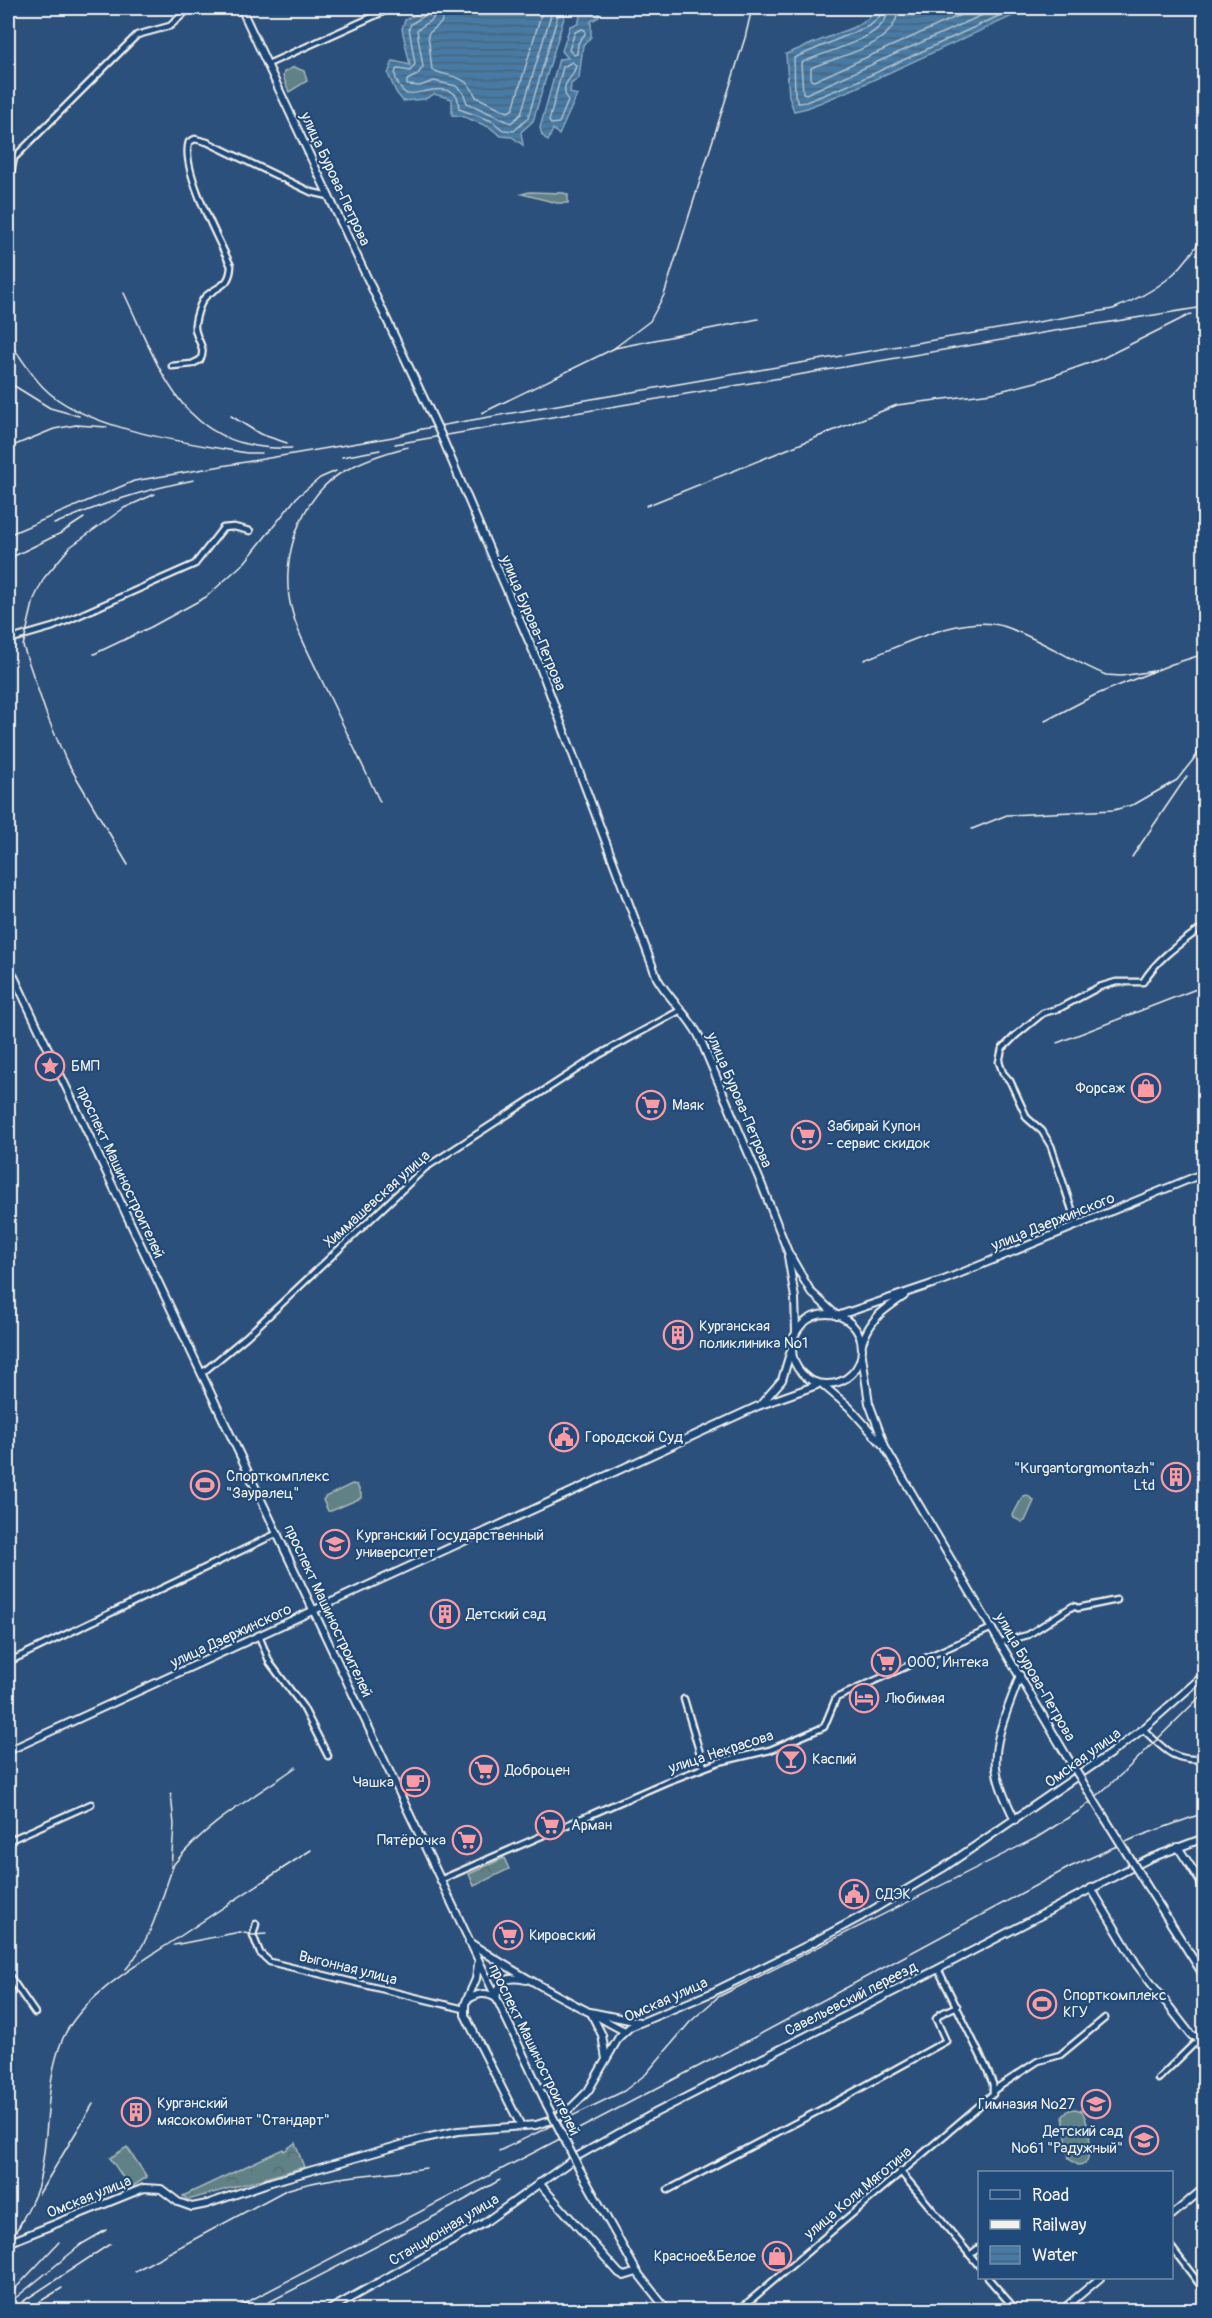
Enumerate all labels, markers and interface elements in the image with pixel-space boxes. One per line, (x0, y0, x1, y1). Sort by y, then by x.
street label: улица Бурова-Петрова (295, 108, 374, 249)
street label: улица Бурова-Петрова (495, 551, 570, 694)
street label: улица Бурова-Петрова (701, 1028, 776, 1171)
place icon: БМП (34, 1050, 66, 1082)
place label: БМП (71, 1057, 100, 1076)
shop icon: Форсаж (1130, 1072, 1162, 1104)
place label: Форсаж (1076, 1079, 1125, 1098)
street label: проспект Машиностроителей (72, 1083, 168, 1261)
supermarket icon: Маяк (635, 1089, 667, 1121)
place label: Маяк (672, 1096, 705, 1115)
place label: Забирай Купон - сервис скидок (827, 1117, 931, 1153)
supermarket icon: Забирай Купон - сервис скидок (790, 1119, 822, 1151)
street label: Химмашевская улица (320, 1146, 434, 1252)
street label: улица Дзержинского (987, 1189, 1118, 1256)
place label: Курганская поликлиника №1 (699, 1317, 808, 1353)
building icon: Курганская поликлиника №1 (662, 1319, 694, 1351)
public building icon: Городской Суд (548, 1421, 580, 1453)
place label: Городской Суд (585, 1428, 683, 1447)
place label: "Kurgantorgmontazh" Ltd (1014, 1459, 1155, 1495)
building icon: "Kurgantorgmontazh" Ltd (1160, 1461, 1192, 1493)
place label: Спорткомплекс "Зауралец" (226, 1467, 330, 1503)
sports icon: Спорткомплекс "Зауралец" (189, 1469, 221, 1501)
street label: проспект Машиностроителей (280, 1522, 376, 1700)
place label: Курганский Государственный университет (355, 1526, 544, 1562)
school or university icon: Курганский Государственный университет (319, 1528, 351, 1560)
building icon: Детский сад (429, 1598, 461, 1630)
street label: улица Дзержинского (166, 1600, 295, 1673)
place label: Детский сад (465, 1605, 546, 1624)
street label: улица Бурова-Петрова (990, 1608, 1080, 1745)
supermarket icon: ООО, Интека (870, 1646, 902, 1678)
place label: ООО, Интека (907, 1653, 989, 1672)
hotel icon: Любимая (848, 1682, 880, 1714)
place label: Любимая (884, 1689, 945, 1708)
street label: Омская улица (1041, 1724, 1125, 1792)
street label: улица Некрасова (665, 1726, 776, 1778)
bar icon: Каспий (775, 1743, 807, 1775)
place label: Каспий (812, 1750, 857, 1769)
supermarket icon: Доброцен (468, 1754, 500, 1786)
place label: Доброцен (504, 1761, 570, 1780)
cafe icon: Чашка (399, 1766, 431, 1798)
place label: Чашка (353, 1773, 394, 1792)
supermarket icon: Арман (534, 1809, 566, 1841)
place label: Арман (571, 1816, 612, 1835)
supermarket icon: Пятёрочка (451, 1824, 483, 1856)
place label: Пятёрочка (377, 1831, 446, 1850)
public building icon: СДЭК (838, 1878, 870, 1910)
place label: СДЭК (875, 1885, 911, 1904)
supermarket icon: Кировский (492, 1919, 524, 1951)
place label: Кировский (529, 1926, 596, 1945)
street label: Выгонная улица (297, 1947, 399, 1989)
street label: Савельевский переезд (782, 1957, 920, 2041)
street label: проспект Машиностроителей (484, 1961, 584, 2139)
street label: Омская улица (621, 1973, 711, 2027)
place label: Спорткомплекс КГУ (1063, 1986, 1167, 2022)
sports icon: Спорткомплекс КГУ (1026, 1988, 1058, 2020)
school or university icon: Гимназия №27 (1080, 2088, 1112, 2120)
place label: Курганский мясокомбинат "Стандарт" (157, 2094, 330, 2130)
place label: Гимназия №27 (978, 2095, 1075, 2114)
building icon: Курганский мясокомбинат "Стандарт" (120, 2096, 152, 2128)
place label: Детский сад №61 "Радужный" (1011, 2122, 1123, 2158)
school or university icon: Детский сад №61 "Радужный" (1128, 2124, 1160, 2156)
street label: улица Коли Мяготина (800, 2142, 916, 2244)
street label: Омская улица (44, 2171, 134, 2223)
legend (978, 2171, 1173, 2279)
text: Road (1032, 2184, 1069, 2207)
street label: Станционная улица (386, 2190, 502, 2270)
text: Railway (1032, 2214, 1087, 2237)
shop icon: Красное&Белое (761, 2240, 793, 2272)
text: Water (1032, 2244, 1078, 2267)
place label: Красное&Белое (654, 2247, 757, 2266)

